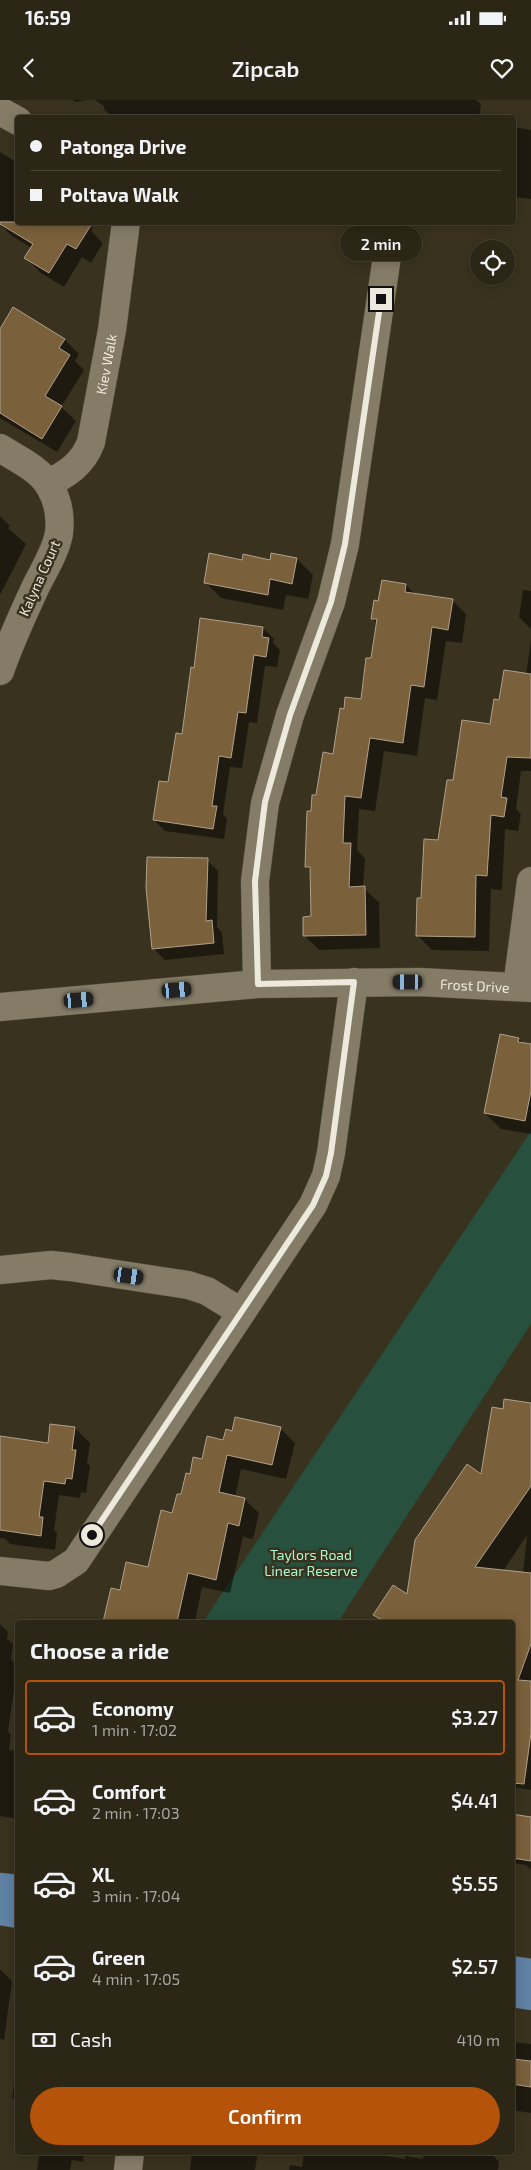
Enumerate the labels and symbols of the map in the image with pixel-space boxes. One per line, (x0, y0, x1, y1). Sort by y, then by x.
callout: 2 min (340, 226, 422, 262)
route end (370, 288, 392, 310)
street label: Kiev Walk (92, 332, 120, 396)
street label: Kalyna Court (15, 538, 63, 618)
car (393, 975, 423, 990)
street label: Frost Drive (440, 975, 510, 995)
car (161, 981, 192, 999)
car (63, 991, 94, 1009)
car (113, 1266, 144, 1286)
route start (81, 1524, 103, 1546)
park label: Taylors Road Linear Reserve (264, 1546, 358, 1579)

